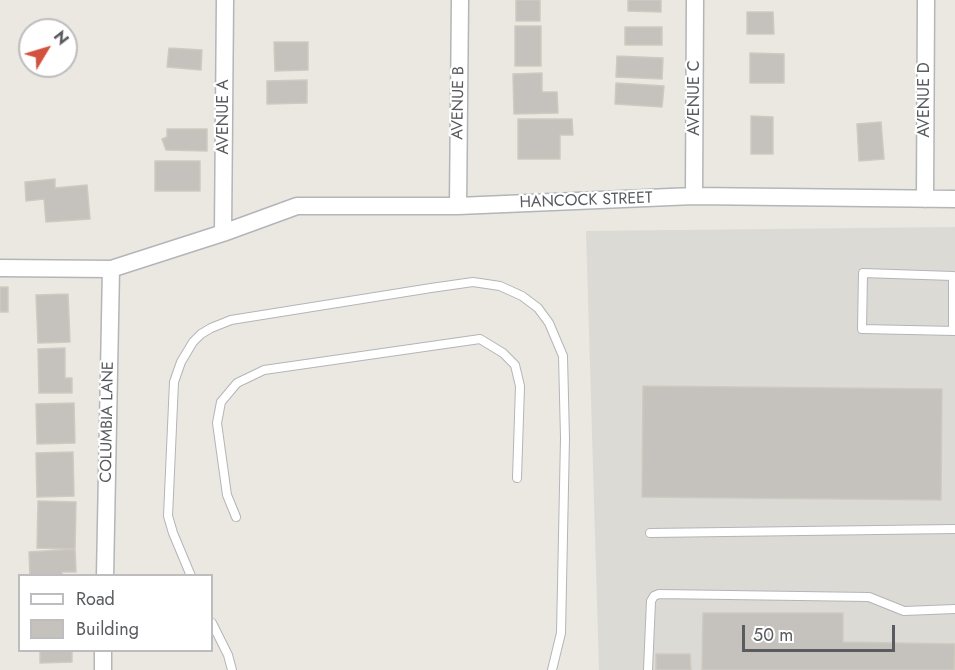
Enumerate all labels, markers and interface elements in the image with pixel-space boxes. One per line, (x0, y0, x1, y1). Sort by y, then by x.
north arrow (18, 18, 78, 78)
text: N (48, 26, 74, 50)
street label: AVENUE C (685, 60, 705, 136)
street label: AVENUE D (915, 62, 935, 138)
street label: AVENUE B (449, 66, 469, 140)
street label: AVENUE A (214, 80, 234, 154)
street label: HANCOCK STREET (519, 189, 653, 213)
street label: COLUMBIA LANE (97, 361, 119, 483)
legend (18, 574, 213, 652)
text: Road (76, 586, 115, 612)
scale bar (745, 613, 898, 651)
text: Building (76, 616, 139, 642)
text: 50 m (753, 622, 793, 648)

